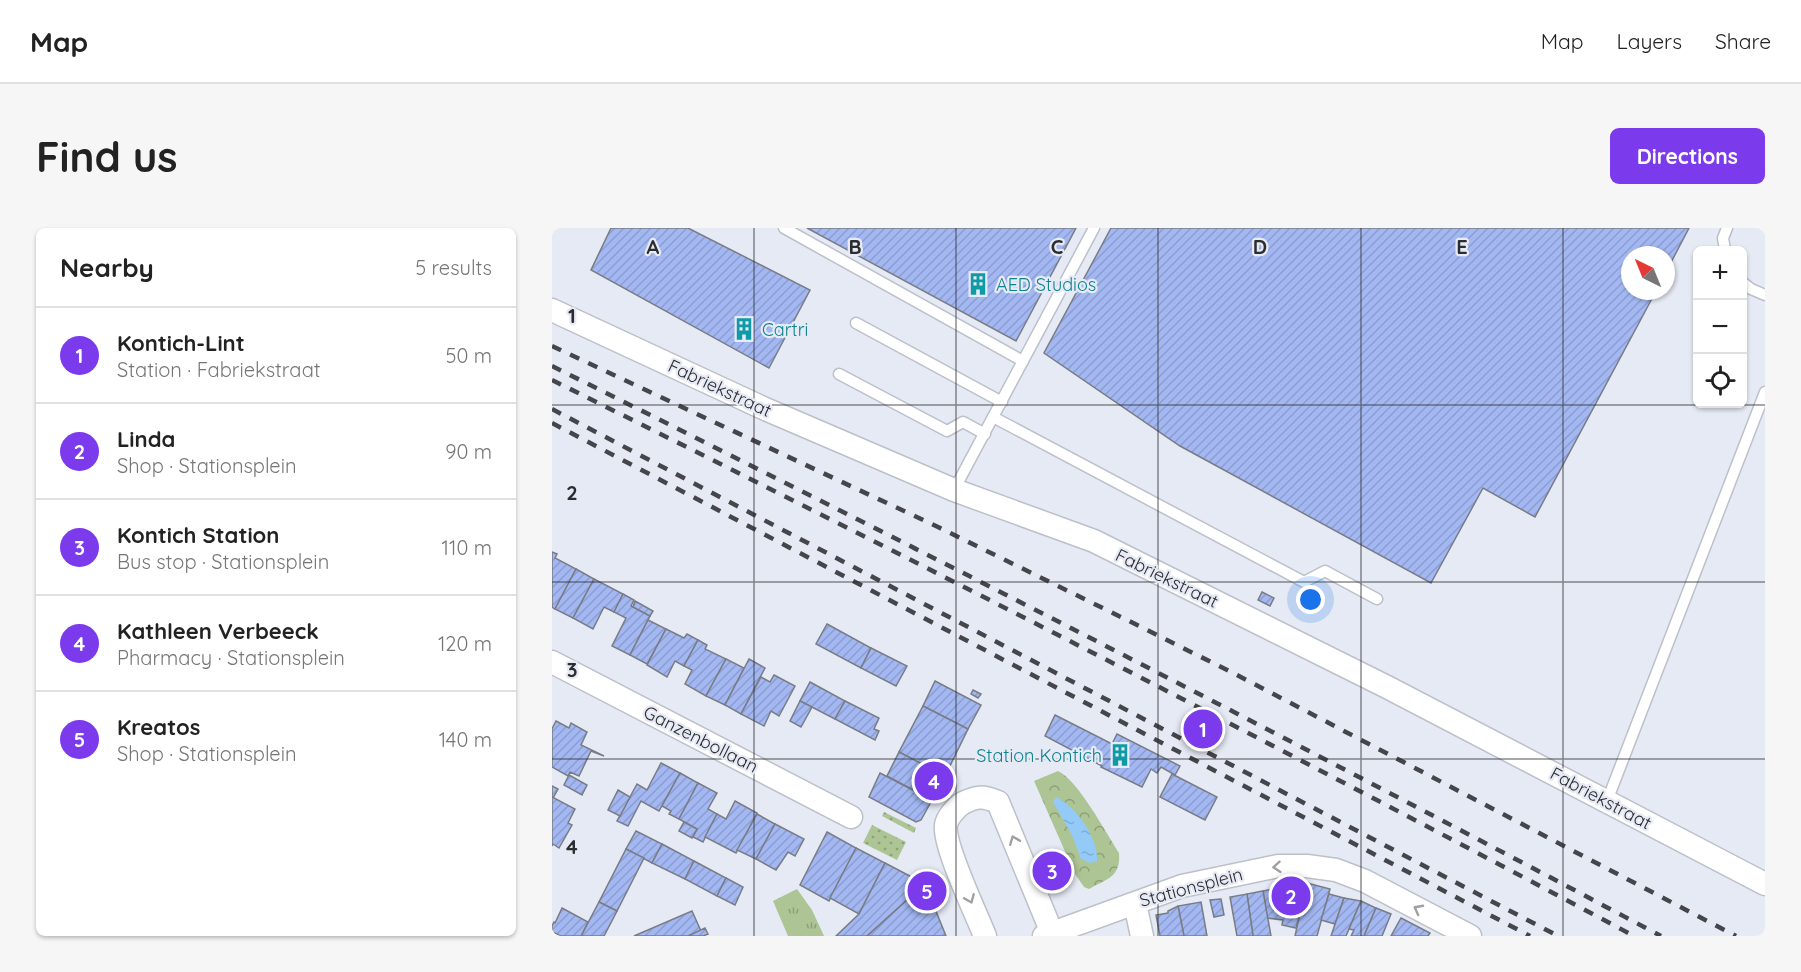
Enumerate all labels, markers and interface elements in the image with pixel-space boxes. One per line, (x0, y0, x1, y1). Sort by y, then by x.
text: Map (30, 24, 88, 59)
text: Map (1541, 28, 1584, 54)
text: Layers (1617, 28, 1682, 54)
text: Share (1715, 28, 1771, 54)
button: Directions (1610, 128, 1765, 184)
text: Find us (36, 130, 178, 183)
text: A (647, 234, 660, 259)
text: B (848, 234, 862, 259)
text: C (1051, 234, 1064, 259)
text: D (1253, 234, 1267, 259)
text: E (1456, 234, 1468, 259)
north arrow (1621, 246, 1675, 300)
map controls (1693, 246, 1747, 408)
button: + (1693, 246, 1747, 300)
text: Nearby (60, 251, 154, 284)
text: 5 results (415, 255, 492, 280)
building icon: AED Studios (965, 271, 991, 297)
place label: AED Studios (996, 273, 1096, 296)
button: − (1693, 300, 1747, 354)
text: 1 (568, 303, 576, 328)
building icon: Cartri (731, 316, 757, 342)
place label: Cartri (762, 318, 808, 341)
text: Kontich-Lint (117, 329, 245, 357)
text: 1 (76, 343, 83, 368)
text: 50 m (446, 343, 492, 368)
street label: Fabriekstraat (665, 354, 775, 422)
button: locate (1693, 354, 1747, 408)
text: Station · Fabriekstraat (117, 357, 321, 382)
text: Linda (117, 425, 175, 453)
text: 2 (74, 439, 85, 464)
text: 90 m (445, 439, 492, 464)
text: Shop · Stationsplein (117, 453, 297, 478)
text: 2 (566, 480, 578, 505)
text: Kontich Station (117, 521, 279, 549)
text: 3 (74, 535, 85, 560)
text: 110 m (442, 535, 492, 560)
street label: Fabriekstraat (1112, 543, 1222, 613)
text: Bus stop · Stationsplein (117, 549, 329, 574)
your location (1296, 585, 1325, 614)
text: Kathleen Verbeeck (117, 617, 319, 645)
text: 4 (74, 631, 85, 656)
text: 120 m (438, 631, 492, 656)
text: Pharmacy · Stationsplein (117, 645, 345, 670)
text: 3 (567, 657, 577, 682)
street label: Ganzenbollaan (640, 700, 762, 778)
pin: 1 (1184, 706, 1222, 752)
text: Kreatos (117, 713, 200, 741)
text: 5 (74, 727, 85, 752)
text: 140 m (439, 727, 492, 752)
text: Shop · Stationsplein (117, 741, 297, 766)
building icon: Station Kontich (1107, 742, 1133, 768)
place label: Station Kontich (976, 744, 1102, 767)
pin: 4 (914, 758, 953, 804)
street label: Fabriekstraat (1546, 762, 1656, 834)
text: 4 (566, 834, 578, 859)
one-way arrow (1009, 835, 1021, 846)
pin: 3 (1032, 848, 1072, 894)
one-way arrow (1273, 860, 1282, 873)
street label: Stationsplein (1137, 862, 1245, 912)
pin: 5 (908, 868, 946, 914)
pin: 2 (1272, 874, 1310, 918)
one-way arrow (963, 893, 975, 904)
one-way arrow (1414, 905, 1424, 916)

